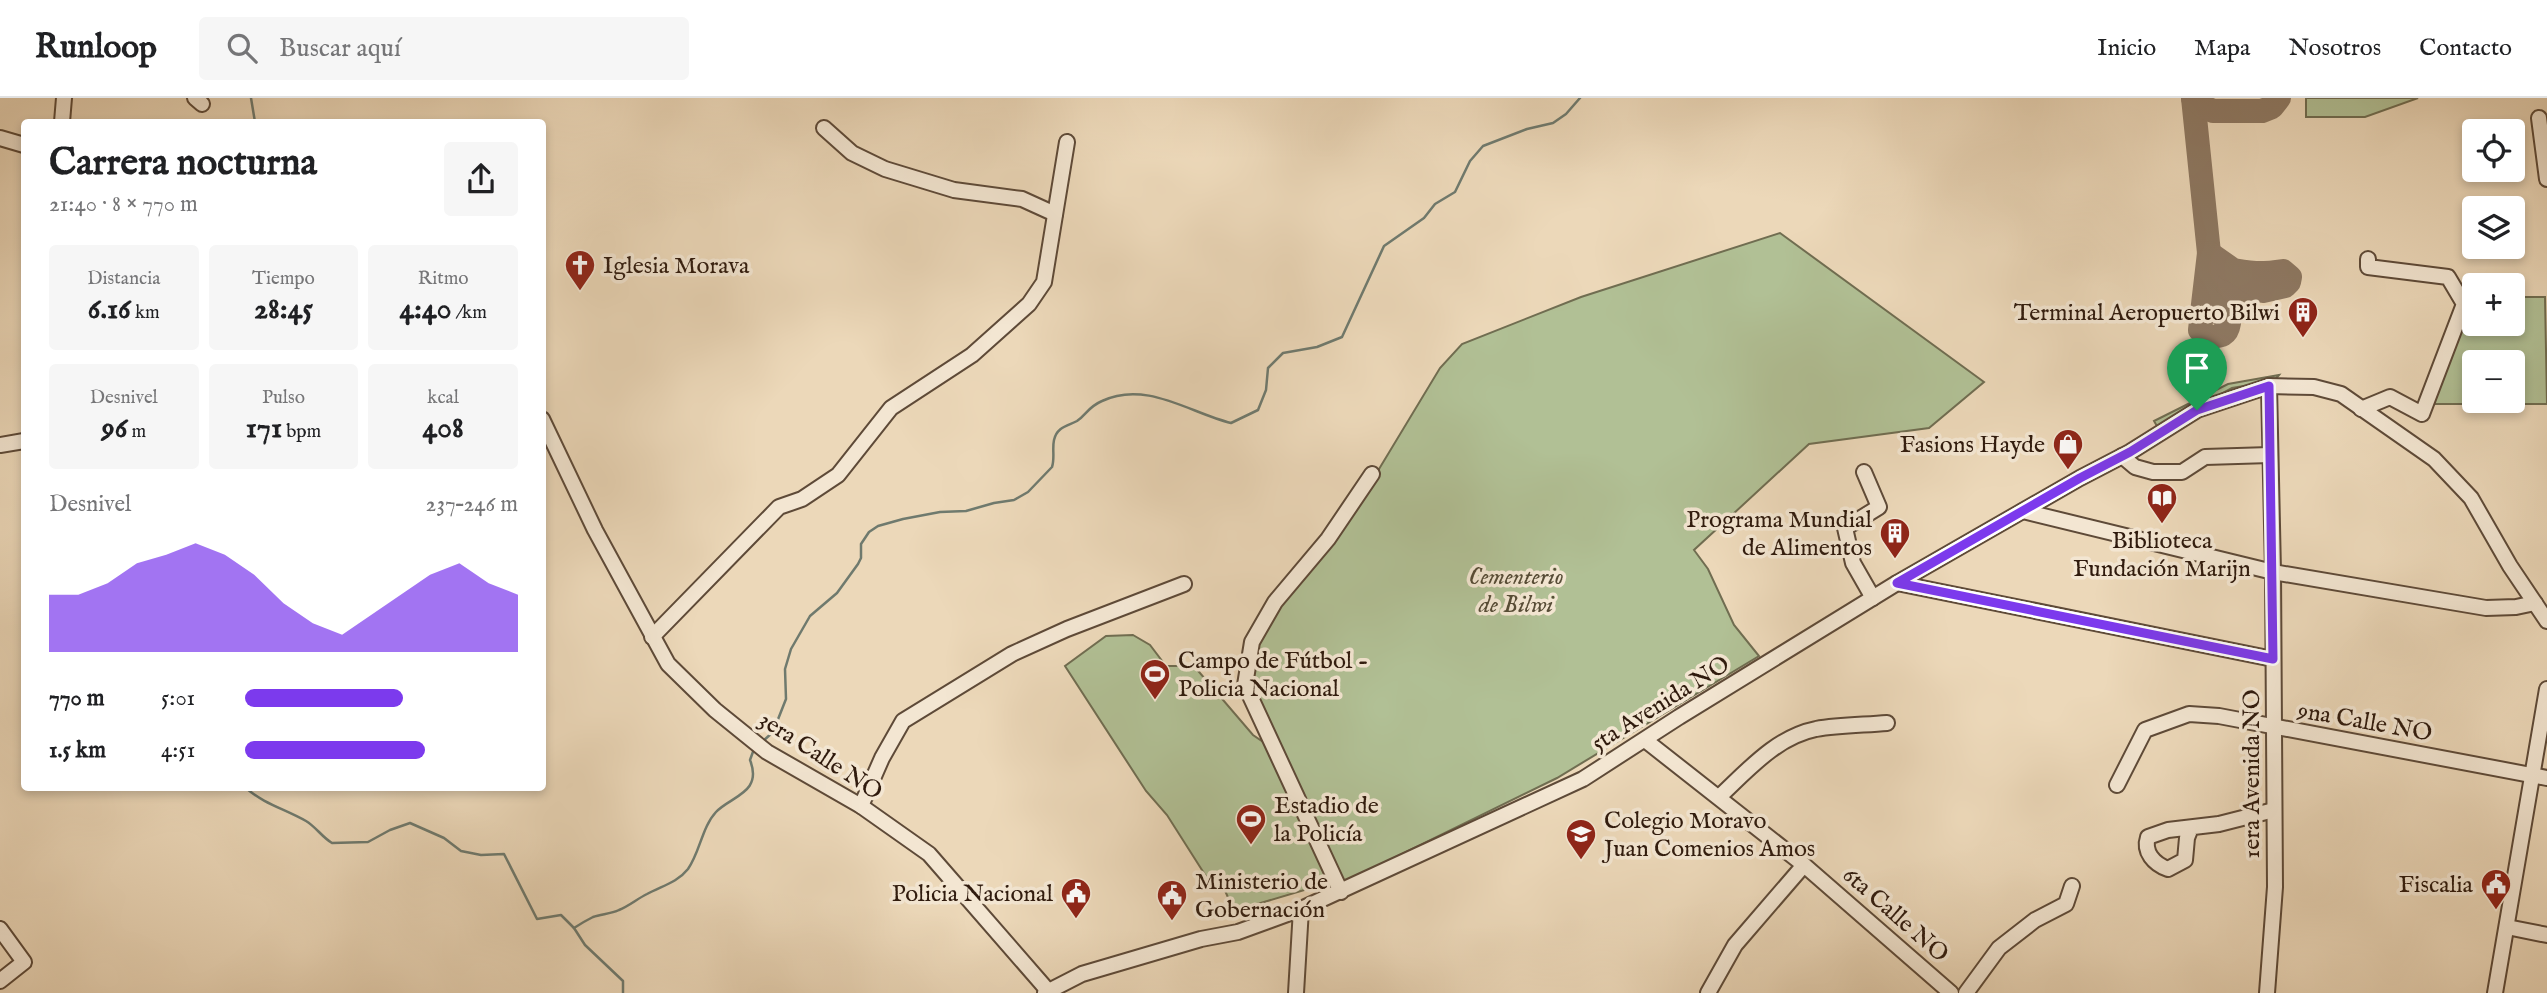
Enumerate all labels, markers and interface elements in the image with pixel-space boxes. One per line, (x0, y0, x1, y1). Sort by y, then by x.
search box (199, 17, 689, 80)
text: Runloop (35, 27, 157, 69)
icon: search (223, 29, 261, 67)
text: Buscar aquí (279, 32, 401, 65)
text: Inicio (2097, 33, 2156, 64)
text: Mapa (2194, 33, 2250, 64)
text: Nosotros (2288, 33, 2381, 64)
text: Contacto (2419, 33, 2512, 64)
map controls (2462, 119, 2525, 413)
button: locate (2462, 119, 2525, 182)
text: Carrera nocturna (49, 140, 317, 188)
button: share (444, 142, 518, 216)
text: 21:40 · 8 × 770 m (49, 190, 198, 219)
button: layers (2462, 196, 2525, 259)
church icon: Iglesia Morava (563, 248, 597, 292)
place label: Iglesia Morava (603, 251, 750, 282)
text: Distancia (87, 267, 160, 291)
text: Tiempo (252, 267, 315, 291)
text: Ritmo (418, 267, 469, 291)
button: + (2462, 273, 2525, 336)
text: 6.16 (88, 291, 131, 329)
text: 28:45 (254, 291, 313, 329)
text: 4:40 (399, 291, 451, 329)
building icon: Terminal Aeropuerto Bilwi (2286, 295, 2320, 339)
place label: Terminal Aeropuerto Bilwi (2014, 298, 2280, 329)
text: km (131, 301, 160, 325)
text: /km (451, 301, 487, 325)
pin (2167, 338, 2227, 410)
icon: arrive (2178, 349, 2216, 387)
button: − (2462, 350, 2525, 413)
text: Desnivel (90, 386, 158, 410)
text: Pulso (262, 386, 305, 410)
text: kcal (427, 386, 459, 410)
text: 96 (102, 410, 127, 448)
text: 171 (246, 410, 282, 448)
text: 408 (423, 410, 464, 448)
text: m (127, 420, 146, 444)
text: bpm (282, 420, 321, 444)
shop icon: Fasions Hayde (2051, 427, 2085, 471)
place label: Fasions Hayde (1900, 430, 2045, 461)
library icon: Biblioteca Fundación Marijn (2145, 481, 2179, 525)
text: Desnivel (49, 490, 131, 519)
text: 237–246 m (426, 490, 518, 519)
place label: Programa Mundial de Alimentos (1686, 505, 1872, 564)
building icon: Programa Mundial de Alimentos (1878, 516, 1912, 560)
place label: Biblioteca Fundación Marijn (2073, 526, 2251, 585)
park label: Cementerio de Bilwi (1468, 562, 1564, 621)
place label: Campo de Fútbol - Policia Nacional (1178, 646, 1369, 705)
street label: 5ta Avenida NO (1586, 649, 1736, 759)
sports icon: Campo de Fútbol - Policia Nacional (1138, 657, 1172, 701)
text: 770 m (49, 684, 105, 713)
text: 5:01 (161, 684, 195, 713)
street label: 1era Avenida NO (2237, 689, 2268, 859)
street label: 9na Calle NO (2294, 695, 2434, 750)
street label: 3era Calle NO (752, 705, 888, 808)
text: 1.5 km (49, 736, 106, 765)
text: 4:51 (161, 736, 195, 765)
place label: Estadio de la Policía (1274, 791, 1379, 850)
sports icon: Estadio de la Policía (1234, 802, 1268, 846)
place label: Colegio Moravo Juan Comenios Amos (1601, 806, 1815, 865)
school or university icon: Colegio Moravo Juan Comenios Amos (1564, 817, 1598, 861)
street label: 6ta Calle NO (1835, 860, 1955, 970)
place label: Ministerio de Gobernación (1195, 867, 1328, 926)
public building icon: Fiscalia (2479, 867, 2513, 911)
place label: Fiscalia (2399, 870, 2474, 901)
public building icon: Policia Nacional (1059, 876, 1093, 920)
public building icon: Ministerio de Gobernación (1155, 878, 1189, 922)
place label: Policia Nacional (892, 879, 1053, 910)

